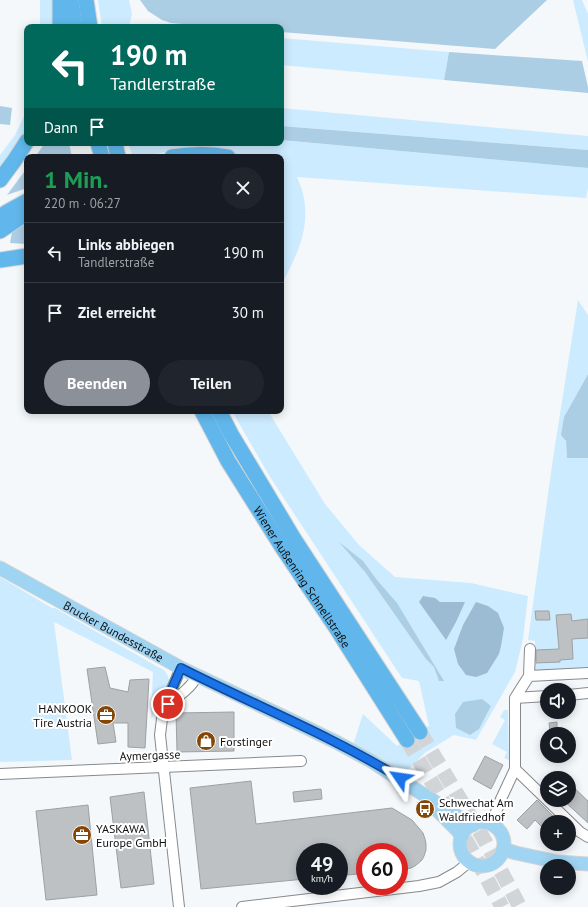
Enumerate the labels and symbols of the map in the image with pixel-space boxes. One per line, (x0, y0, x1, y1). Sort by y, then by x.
street label: Wiener Außenring Schnellstraße (251, 503, 354, 650)
street label: Brucker Bundesstraße (61, 597, 166, 665)
pin (151, 687, 185, 721)
place label: HANKOOK Tire Austria (33, 701, 92, 730)
office icon: HANKOOK Tire Austria (95, 704, 117, 726)
shop icon: Forstinger (195, 730, 217, 752)
place label: Forstinger (220, 734, 272, 749)
street label: Aymergasse (119, 746, 181, 764)
position arrow (379, 757, 421, 799)
place label: Schwechat Am Waldfriedhof (439, 795, 514, 824)
bus stop icon: Schwechat Am Waldfriedhof (414, 798, 436, 820)
place label: YASKAWA Europe GmbH (96, 821, 167, 850)
office icon: YASKAWA Europe GmbH (71, 824, 93, 846)
speed limit sign: 60 (356, 843, 408, 895)

